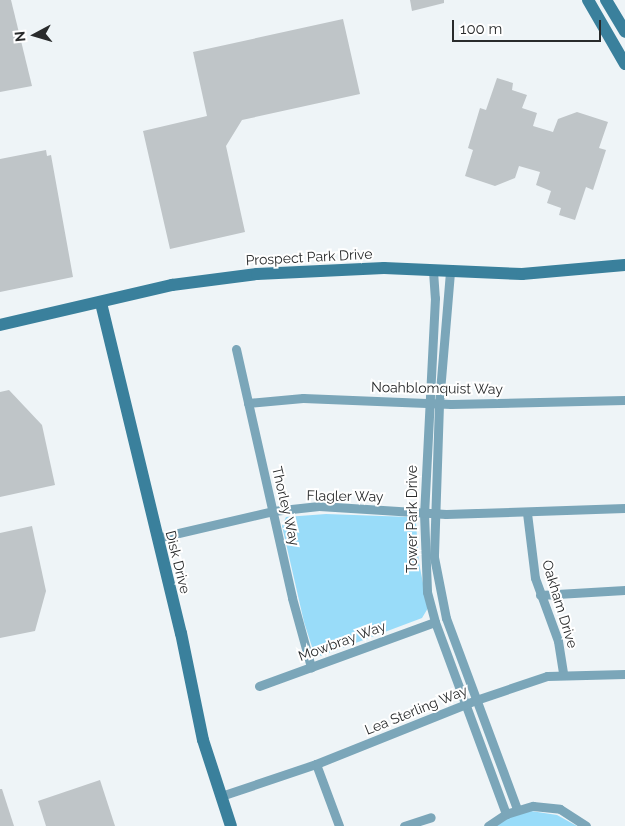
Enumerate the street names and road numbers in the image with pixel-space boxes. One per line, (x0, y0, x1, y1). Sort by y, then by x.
street label: Prospect Park Drive (245, 245, 373, 269)
street label: Noahblomquist Way (371, 378, 503, 398)
street label: Thorley Way (269, 464, 303, 548)
street label: Tower Park Drive (404, 465, 420, 573)
street label: Flagler Way (306, 487, 384, 505)
street label: Disk Drive (162, 529, 194, 595)
street label: Oakham Drive (539, 558, 581, 650)
street label: Mowbray Way (296, 617, 388, 665)
street label: Lea Sterling Way (362, 682, 470, 738)

